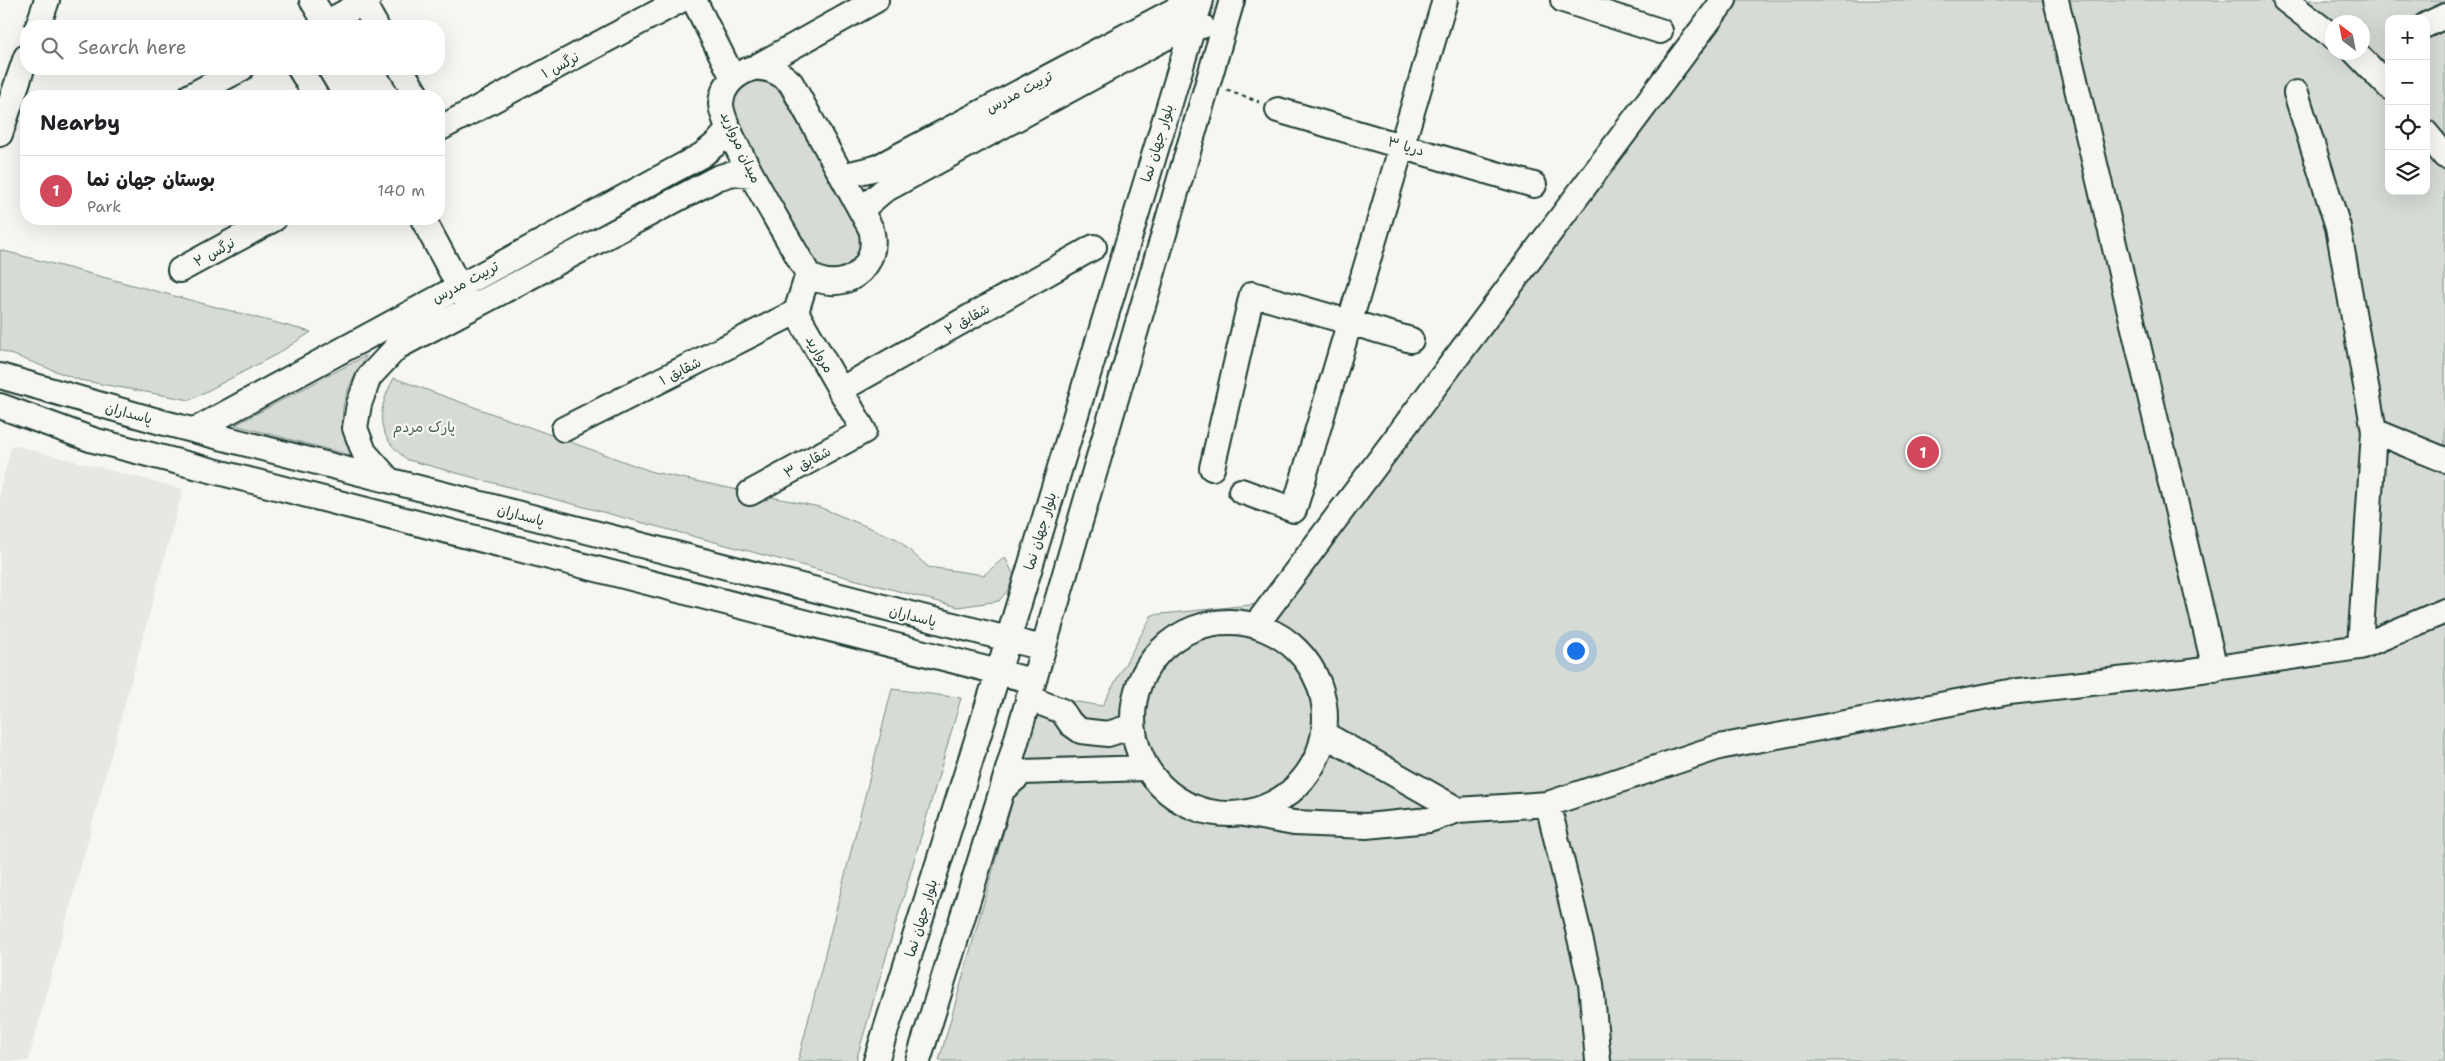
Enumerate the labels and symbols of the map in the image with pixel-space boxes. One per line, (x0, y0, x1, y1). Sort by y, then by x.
north arrow (2325, 15, 2370, 60)
street label: نرگس ۱ (538, 48, 582, 82)
street label: تربیت مدرس (983, 67, 1056, 117)
street label: بلوار جهان نما (1137, 102, 1177, 184)
street label: میدان مروارید (716, 108, 766, 186)
street label: دریا ۳ (1386, 132, 1426, 160)
street label: نرگس ۲ (190, 233, 238, 271)
street label: تربیت مدرس (429, 257, 502, 307)
street label: شقایق ۲ (941, 299, 993, 339)
street label: مروارید (802, 332, 838, 376)
street label: شقایق ۱ (656, 353, 704, 389)
street label: پاسداران (103, 398, 154, 429)
park label: پارک مردم (393, 418, 455, 438)
pin: 1 (1907, 433, 1939, 471)
street label: شقایق ۳ (780, 442, 834, 482)
street label: بلوار جهان نما (1020, 490, 1060, 572)
street label: پاسداران (495, 500, 546, 531)
street label: پاسداران (887, 601, 938, 631)
your location (1563, 638, 1589, 664)
street label: بلوار جهان نما (901, 877, 941, 959)

